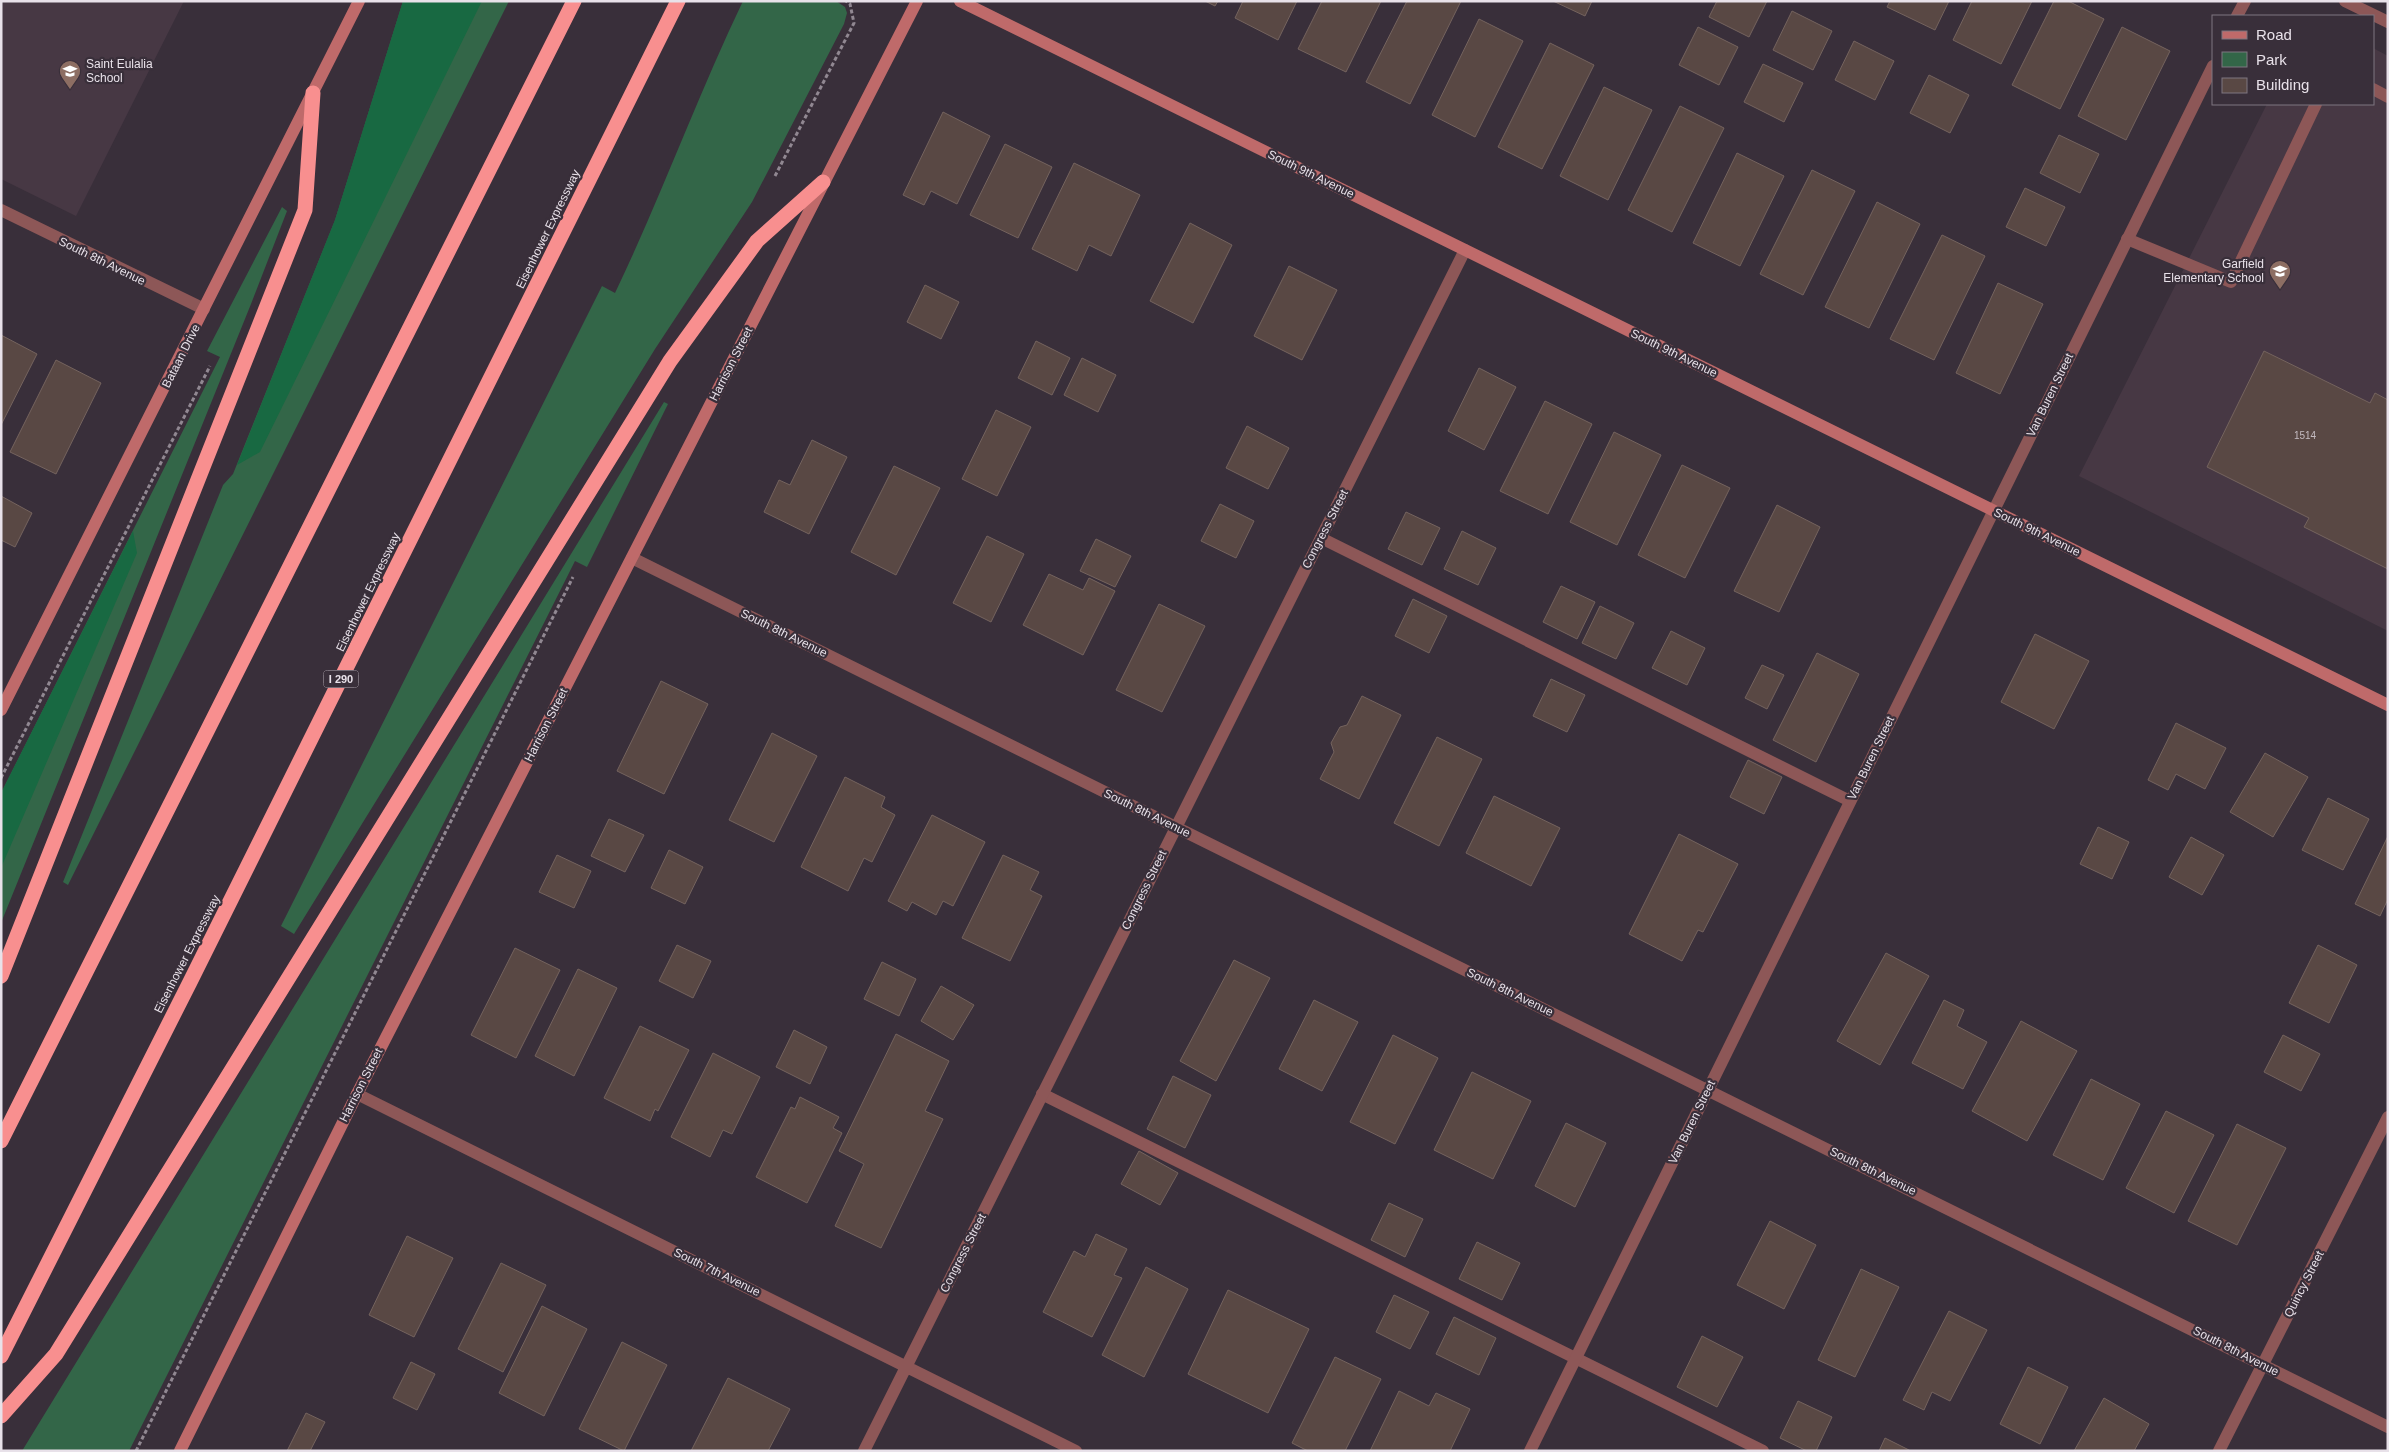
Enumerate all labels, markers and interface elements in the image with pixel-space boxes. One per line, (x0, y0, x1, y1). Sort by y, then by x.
legend (2212, 15, 2374, 105)
text: Road (2256, 26, 2292, 43)
text: Park (2256, 51, 2287, 68)
place label: Saint Eulalia School (86, 57, 153, 85)
school or university icon: Saint Eulalia School (58, 59, 82, 90)
text: Building (2256, 76, 2309, 93)
street label: South 9th Avenue (1265, 147, 1357, 201)
street label: Eisenhower Expressway (513, 167, 583, 291)
street label: South 8th Avenue (56, 234, 148, 288)
place label: Garfield Elementary School (2163, 257, 2264, 285)
school or university icon: Garfield Elementary School (2268, 259, 2292, 290)
street label: Bataan Drive (159, 322, 203, 390)
street label: Harrison Street (706, 324, 756, 403)
street label: South 9th Avenue (1628, 326, 1720, 380)
street label: Van Buren Street (2024, 350, 2077, 439)
house number: 1514 (2294, 430, 2317, 441)
street label: Congress Street (1299, 487, 1351, 571)
street label: South 9th Avenue (1991, 505, 2083, 559)
street label: Eisenhower Expressway (333, 530, 403, 654)
street label: South 8th Avenue (738, 606, 830, 660)
road number: I 290 (324, 671, 358, 688)
street label: Harrison Street (521, 685, 571, 764)
street label: Van Buren Street (1845, 713, 1898, 802)
street label: South 8th Avenue (1101, 786, 1193, 840)
street label: Congress Street (1119, 847, 1170, 932)
street label: Eisenhower Expressway (151, 893, 223, 1015)
street label: South 8th Avenue (1464, 965, 1556, 1019)
street label: Harrison Street (336, 1045, 386, 1124)
street label: Van Buren Street (1666, 1077, 1719, 1166)
street label: South 8th Avenue (1827, 1144, 1919, 1198)
street label: Congress Street (937, 1211, 989, 1295)
street label: South 7th Avenue (671, 1245, 763, 1299)
street label: Quincy Street (2281, 1248, 2327, 1320)
street label: South 8th Avenue (2191, 1323, 2282, 1379)

